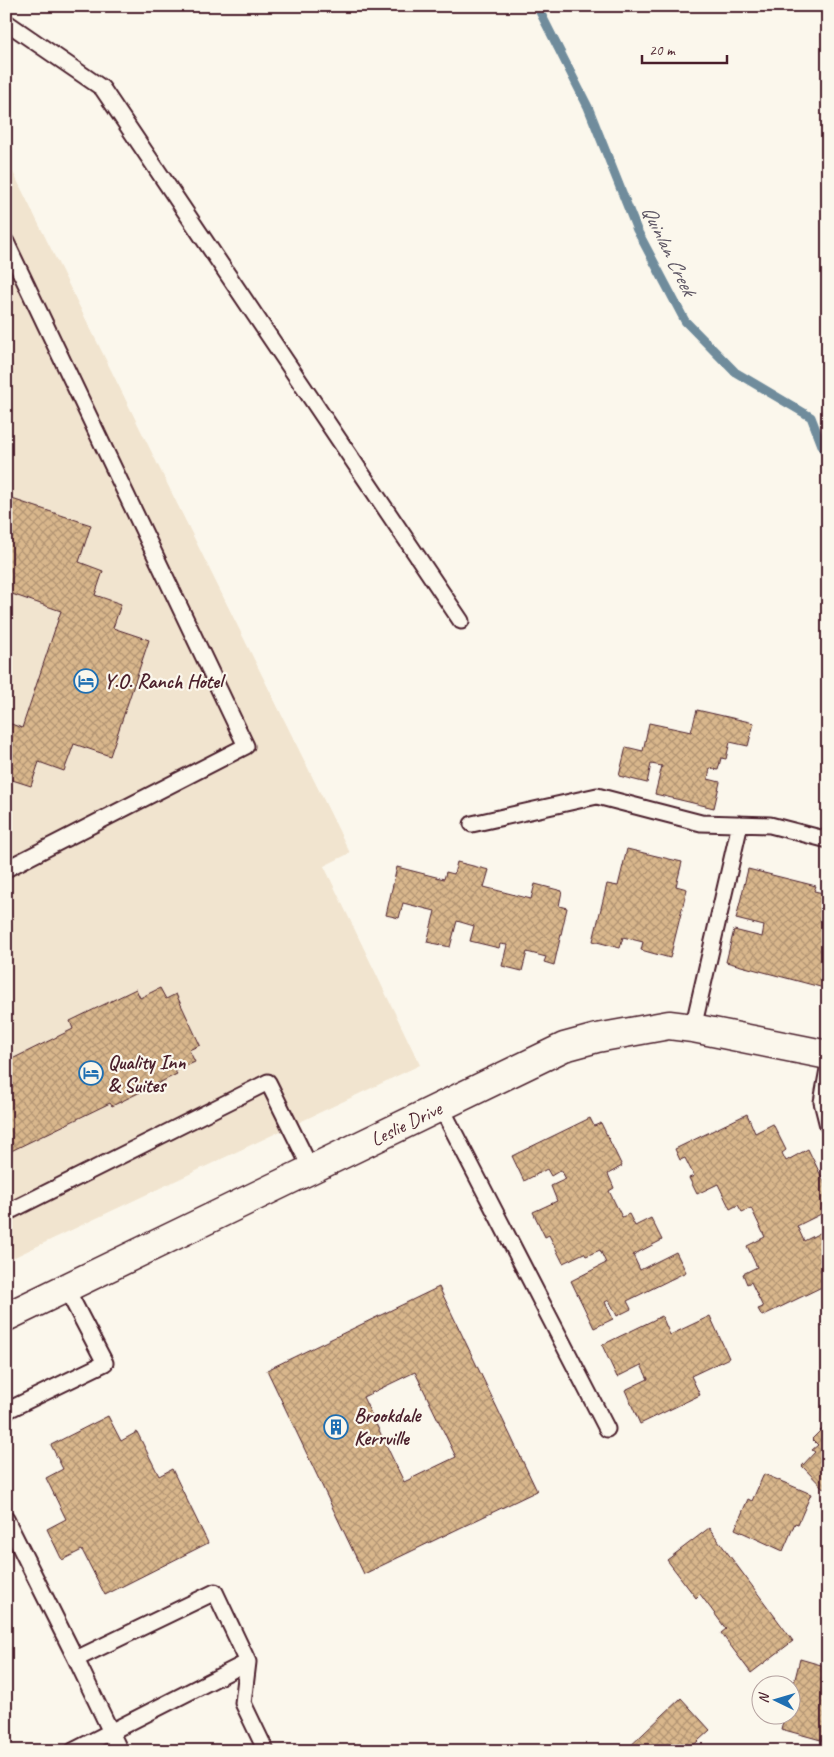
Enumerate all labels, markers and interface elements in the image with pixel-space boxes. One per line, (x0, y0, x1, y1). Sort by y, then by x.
scale bar (642, 32, 726, 64)
text: 20 m (649, 41, 676, 60)
water label: Quinlan Creek (636, 201, 703, 302)
hotel icon: Y.O. Ranch Hotel (73, 668, 99, 694)
place label: Y.O. Ranch Hotel (104, 669, 226, 694)
place label: Quality Inn & Suites (108, 1050, 186, 1098)
hotel icon: Quality Inn & Suites (78, 1060, 104, 1086)
street label: Leslie Drive (366, 1095, 447, 1152)
place label: Brookdale Kerrville (354, 1403, 423, 1451)
building icon: Brookdale Kerrville (323, 1414, 349, 1440)
north arrow (752, 1674, 802, 1724)
text: N (755, 1692, 773, 1704)

